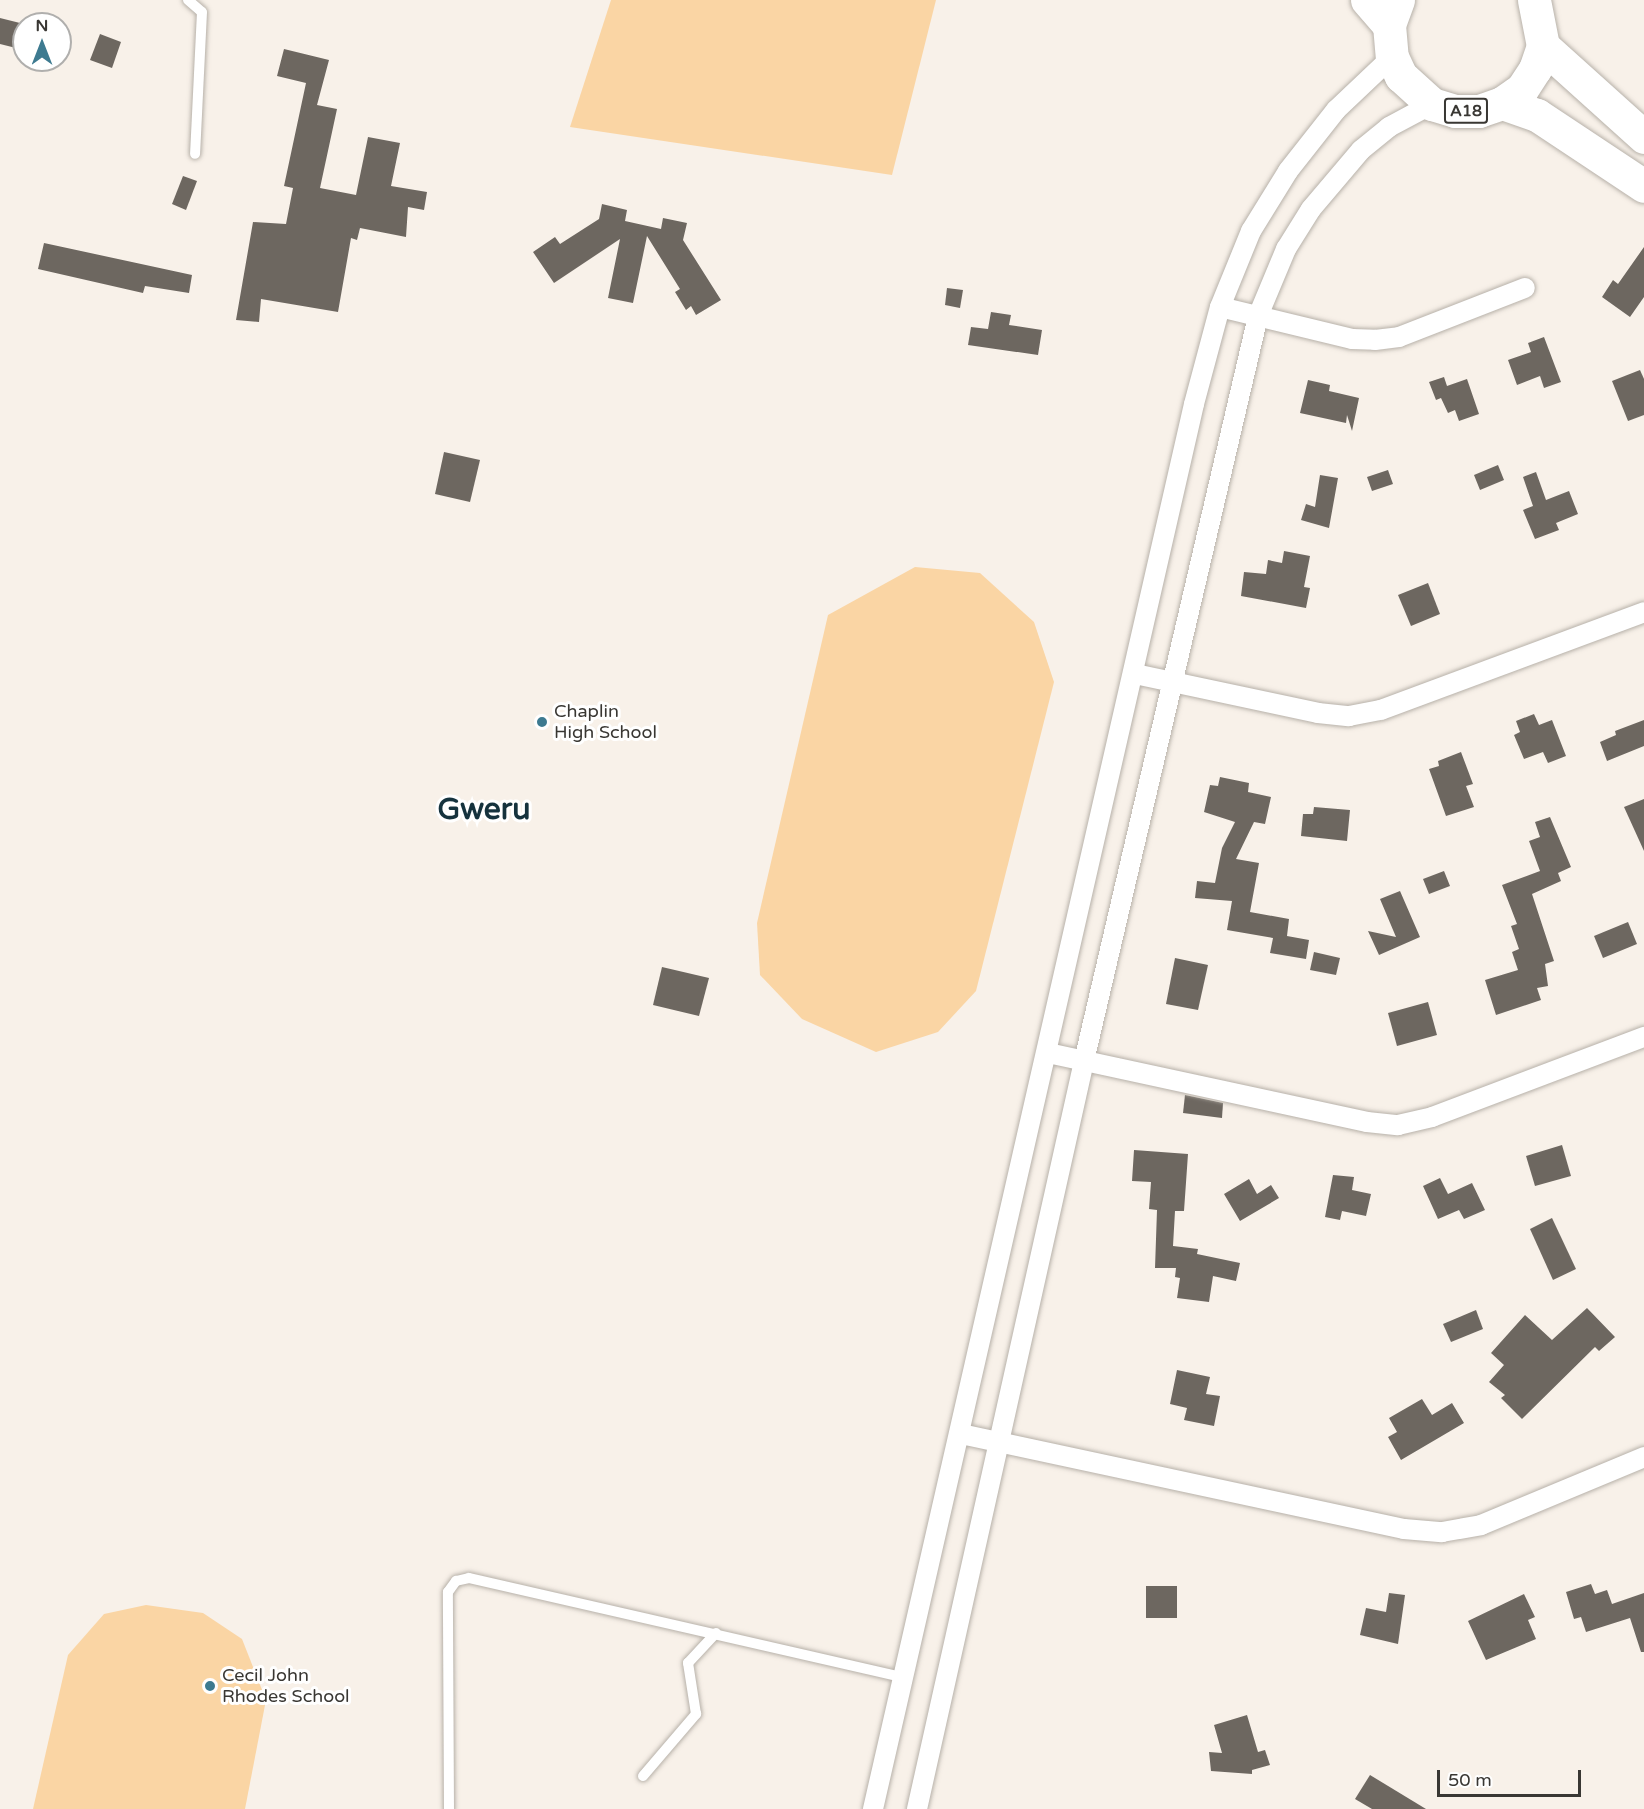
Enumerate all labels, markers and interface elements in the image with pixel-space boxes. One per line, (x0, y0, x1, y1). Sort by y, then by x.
north arrow (12, 12, 72, 72)
text: N (36, 16, 48, 36)
road number: A18 (1444, 98, 1488, 124)
place label: Chaplin High School (554, 701, 657, 744)
marker: Chaplin High School (535, 715, 549, 729)
district label: Gweru (438, 792, 530, 828)
place label: Cecil John Rhodes School (222, 1665, 350, 1708)
marker: Cecil John Rhodes School (203, 1679, 217, 1693)
scale bar (1440, 1758, 1584, 1796)
text: 50 m (1448, 1769, 1492, 1791)

